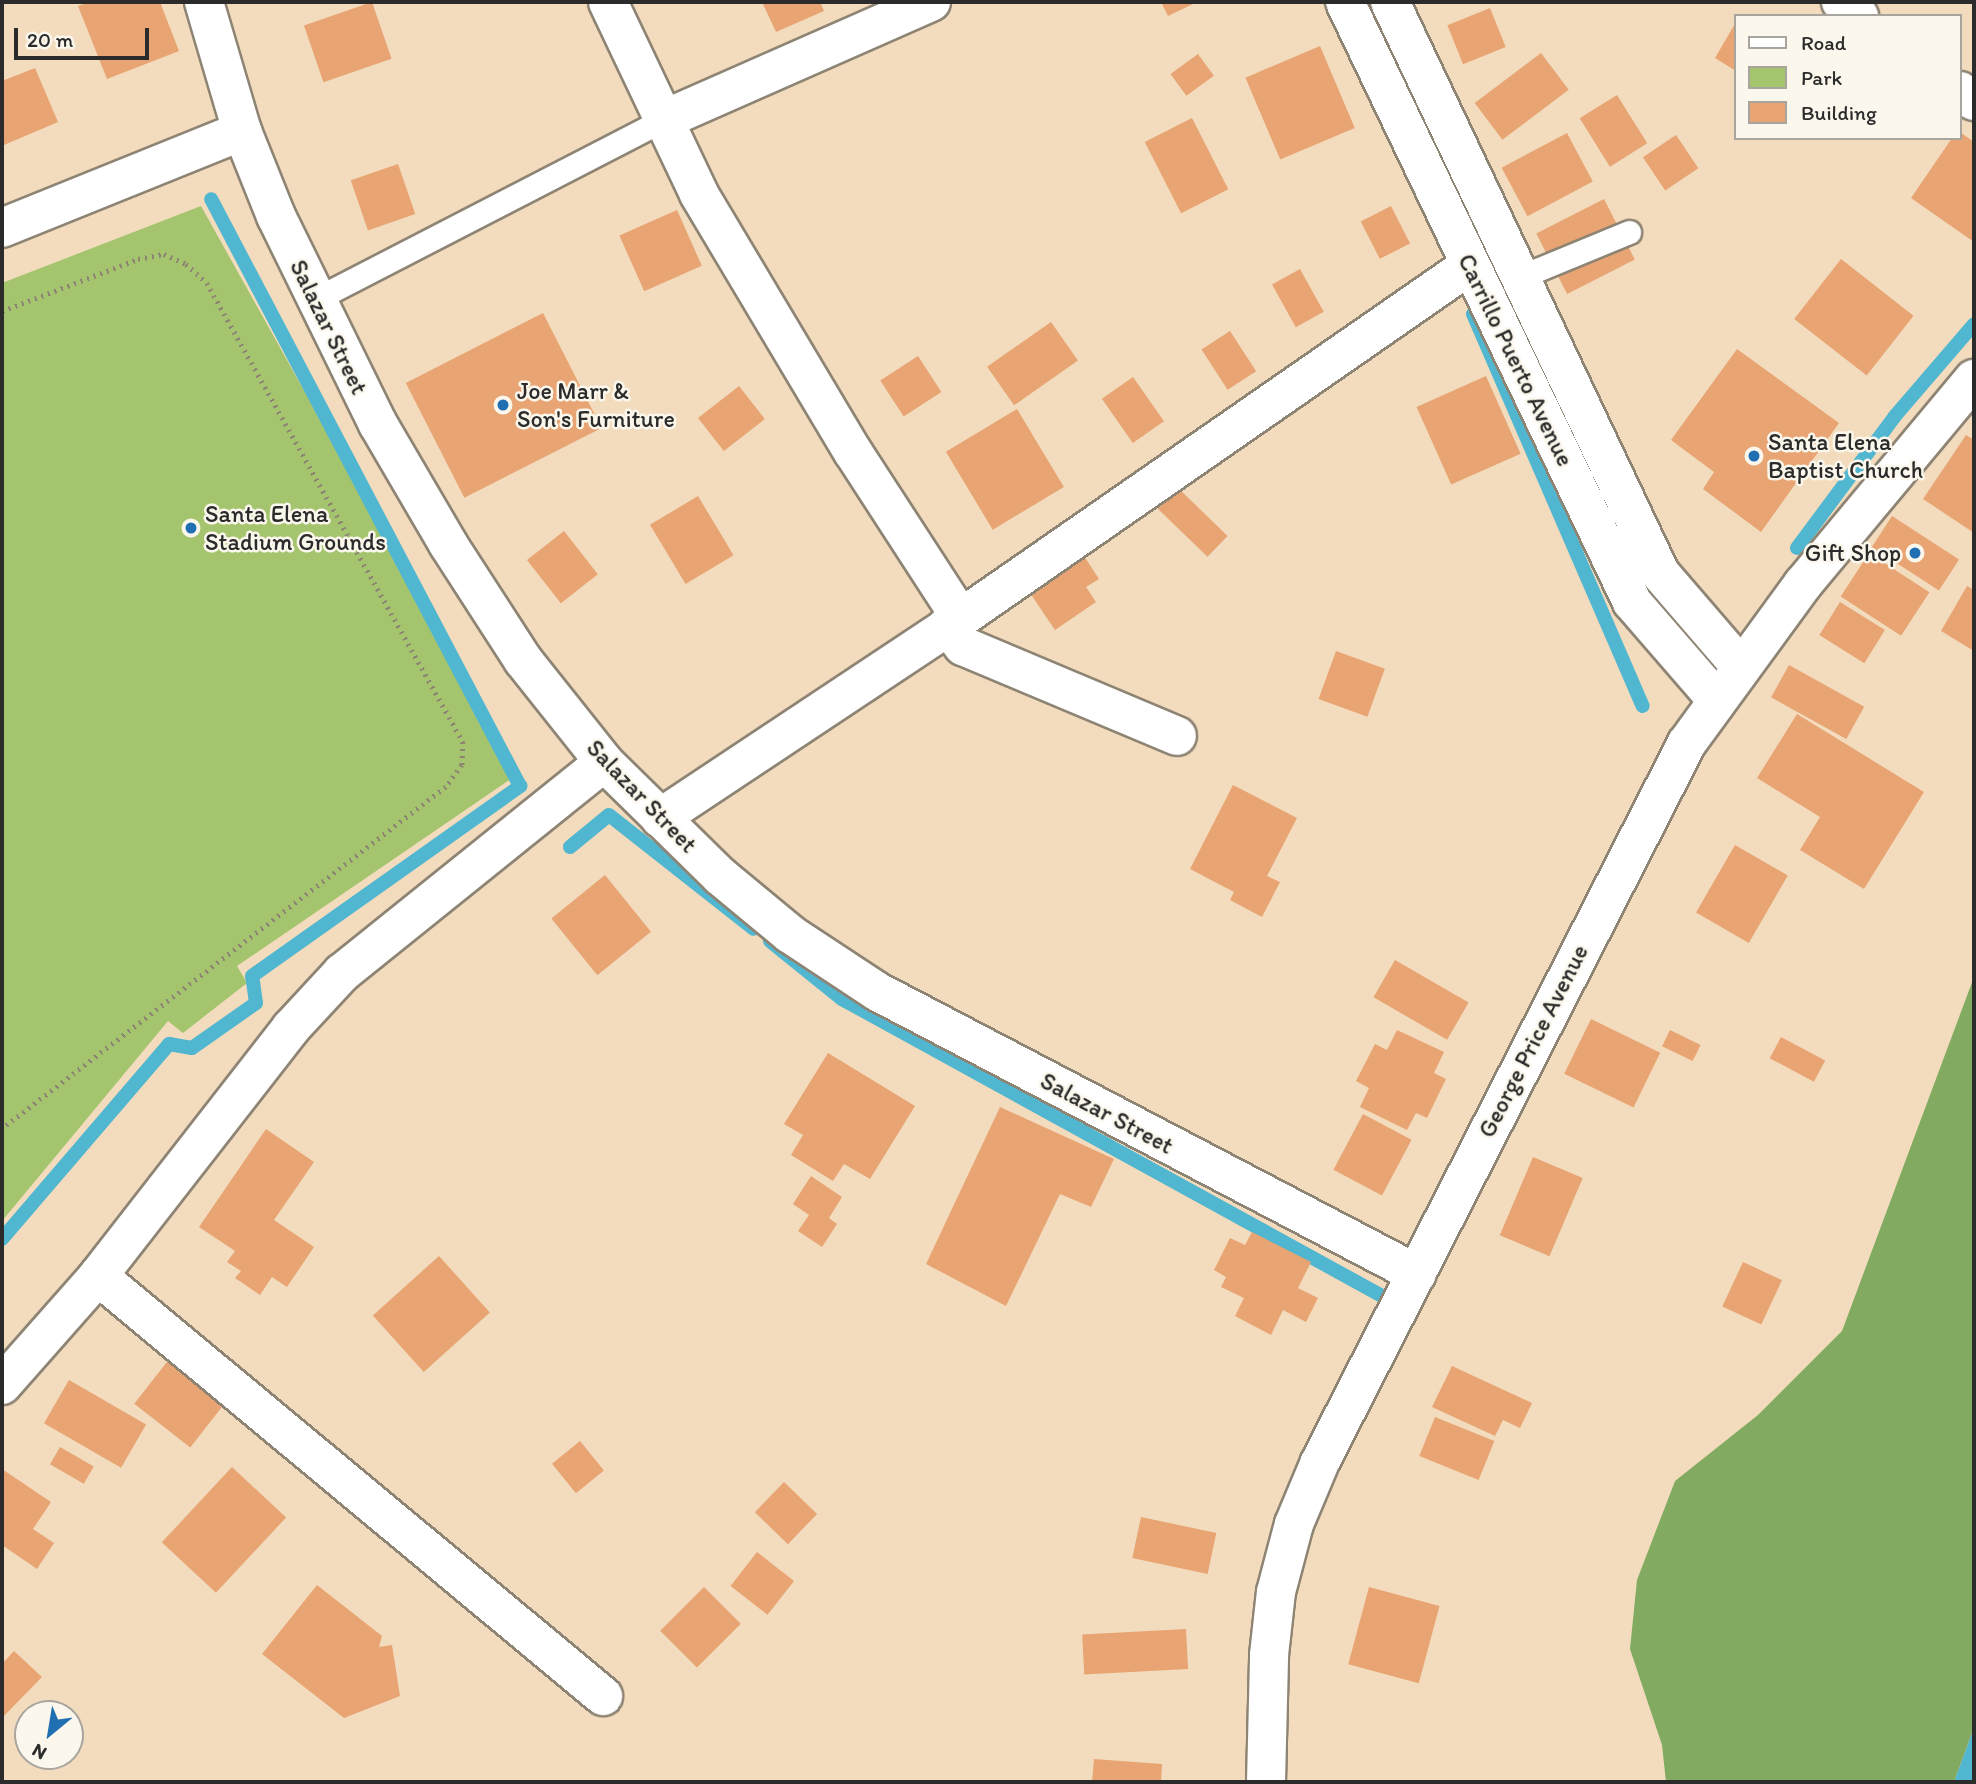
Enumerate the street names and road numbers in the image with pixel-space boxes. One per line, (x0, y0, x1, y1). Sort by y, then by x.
street label: Carrillo Puerto Avenue (1452, 249, 1580, 471)
street label: Salazar Street (284, 255, 374, 399)
street label: Salazar Street (581, 733, 703, 859)
street label: George Price Avenue (1472, 940, 1594, 1142)
street label: Salazar Street (1036, 1066, 1178, 1160)

